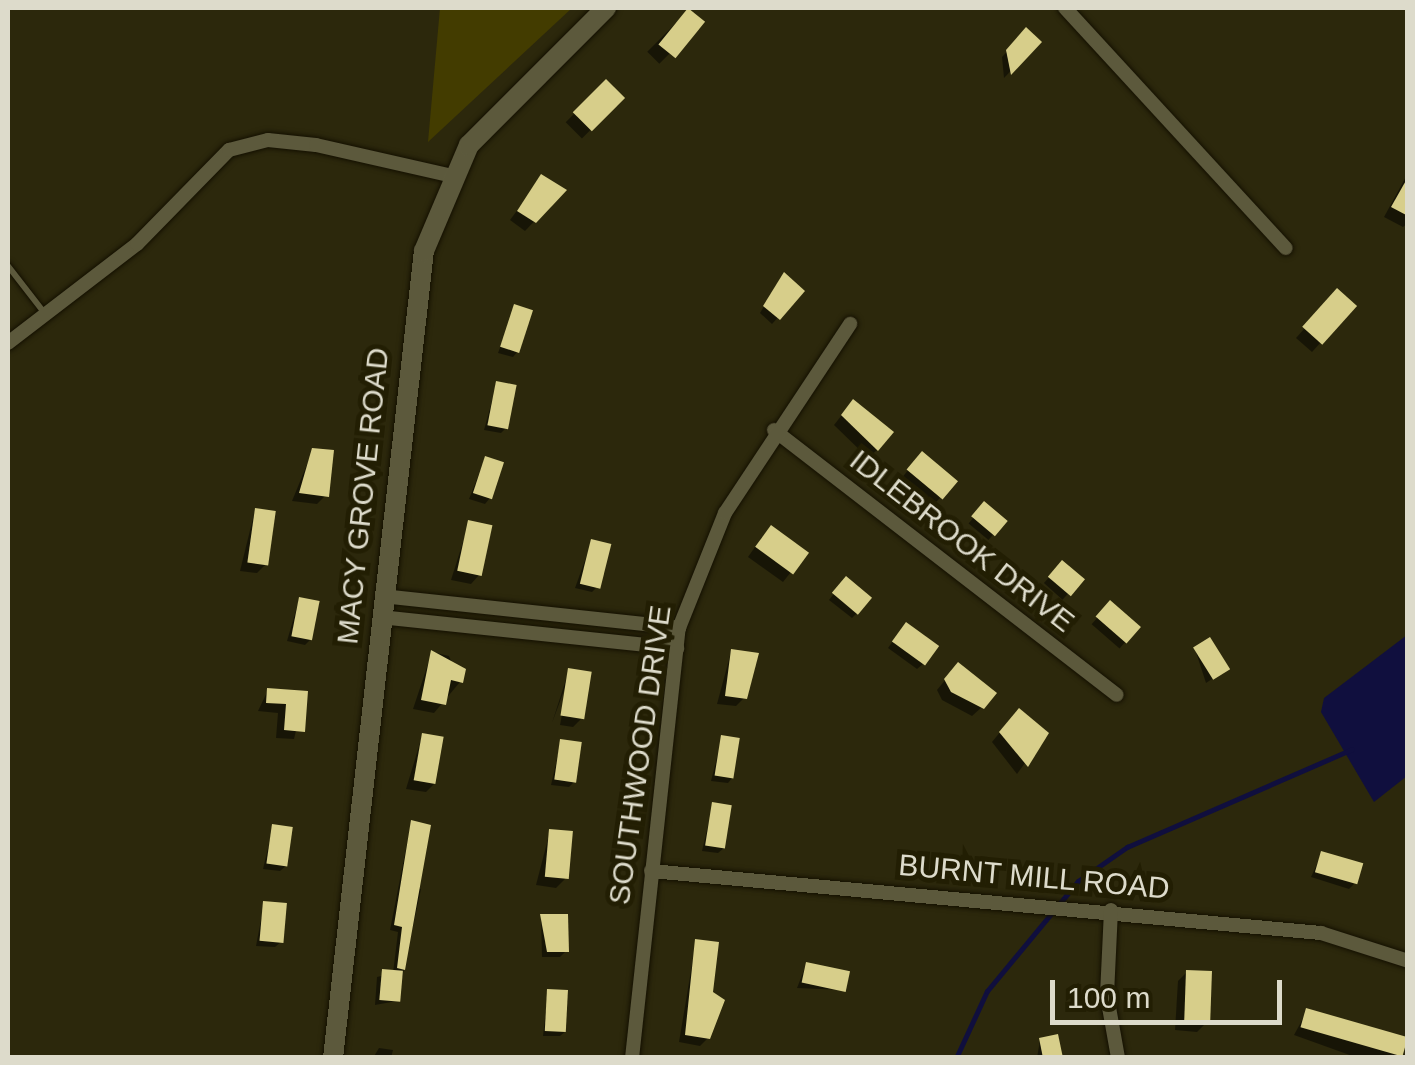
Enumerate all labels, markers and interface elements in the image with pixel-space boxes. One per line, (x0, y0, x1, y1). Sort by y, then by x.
street label: MACY GROVE ROAD (330, 346, 396, 646)
street label: IDLEBROOK DRIVE (843, 442, 1081, 640)
street label: SOUTHWOOD DRIVE (601, 603, 679, 907)
street label: BURNT MILL ROAD (896, 847, 1172, 907)
scale bar (1055, 960, 1288, 1022)
text: 100 m (1067, 981, 1150, 1014)

